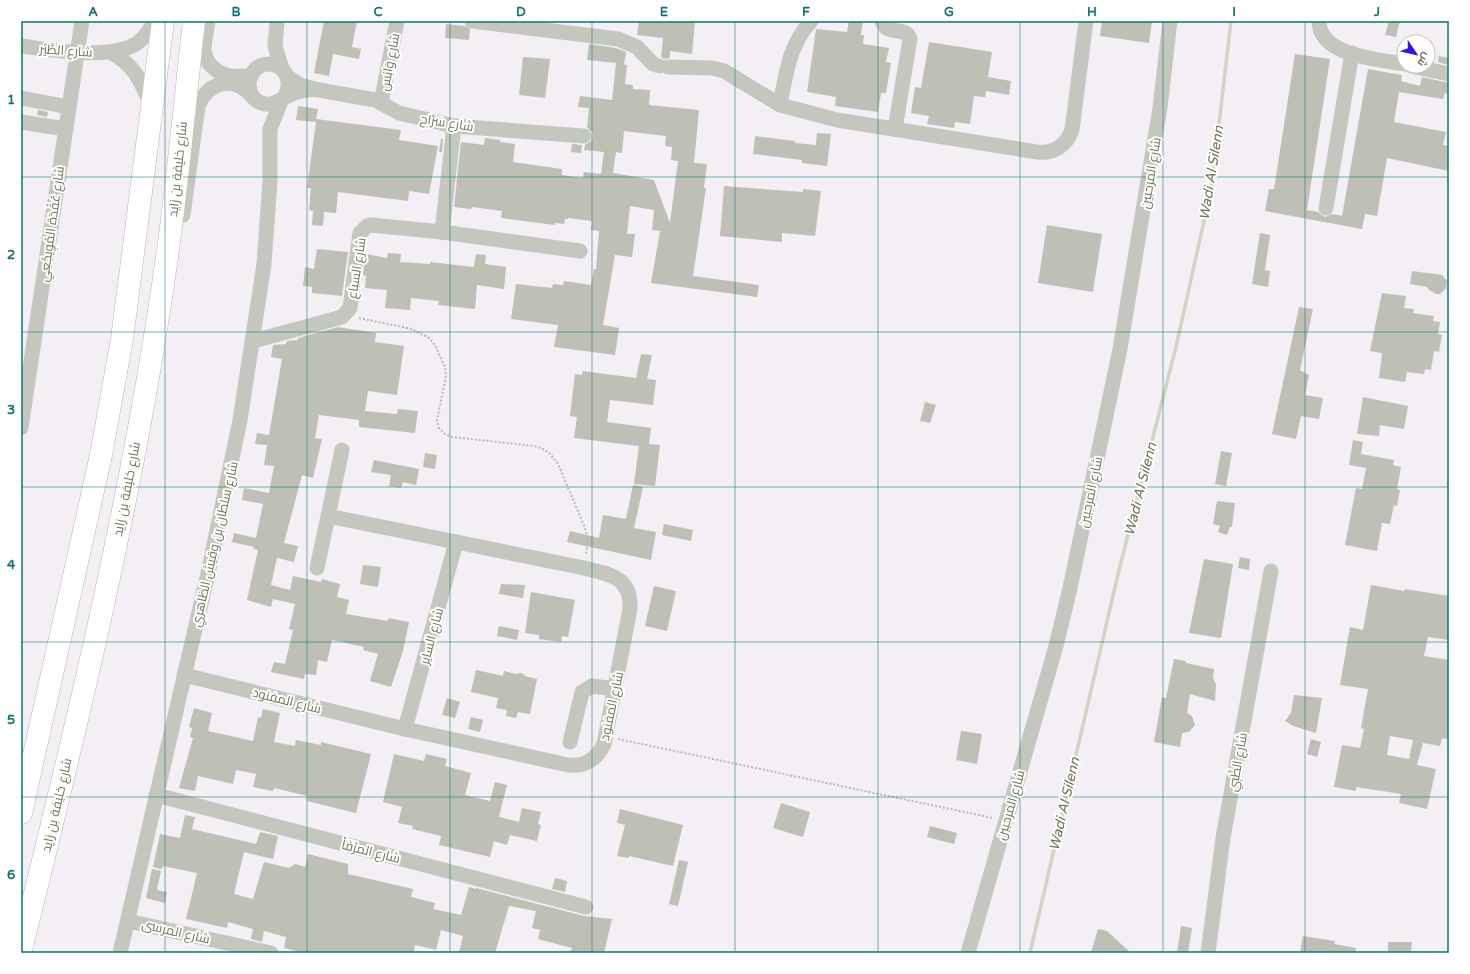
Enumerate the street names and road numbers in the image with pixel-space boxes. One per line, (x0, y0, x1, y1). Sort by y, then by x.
street label: شارع وَانِس (377, 32, 403, 93)
street label: شارع الطَّيْر (38, 41, 93, 61)
street label: شارع سَرَّاح (419, 111, 475, 135)
street label: شارع خليفة بن زايد (165, 120, 191, 218)
street label: شارع المرحبين (1137, 136, 1165, 210)
street label: شارع عُقْدَة المُوِيجْعِي (36, 165, 70, 283)
street label: شارع السباع (344, 236, 370, 300)
street label: شارع خليفة بن زايد (110, 441, 144, 538)
street label: شارع المرحبين (1076, 455, 1106, 529)
street label: شارع سلطان بن وقيش الظاهري (188, 460, 244, 629)
street label: شارع الساير (416, 606, 447, 667)
street label: شارع المفنود (597, 670, 627, 742)
street label: شارع المفنود (251, 685, 323, 717)
street label: شارع الظَّبِي (1225, 731, 1253, 793)
street label: شارع خليفة بن زايد (38, 757, 76, 854)
street label: شارع المرحبين (993, 768, 1029, 842)
street label: شارع المرْفَأ (340, 836, 402, 867)
street label: شارع المرسى (140, 916, 211, 948)

